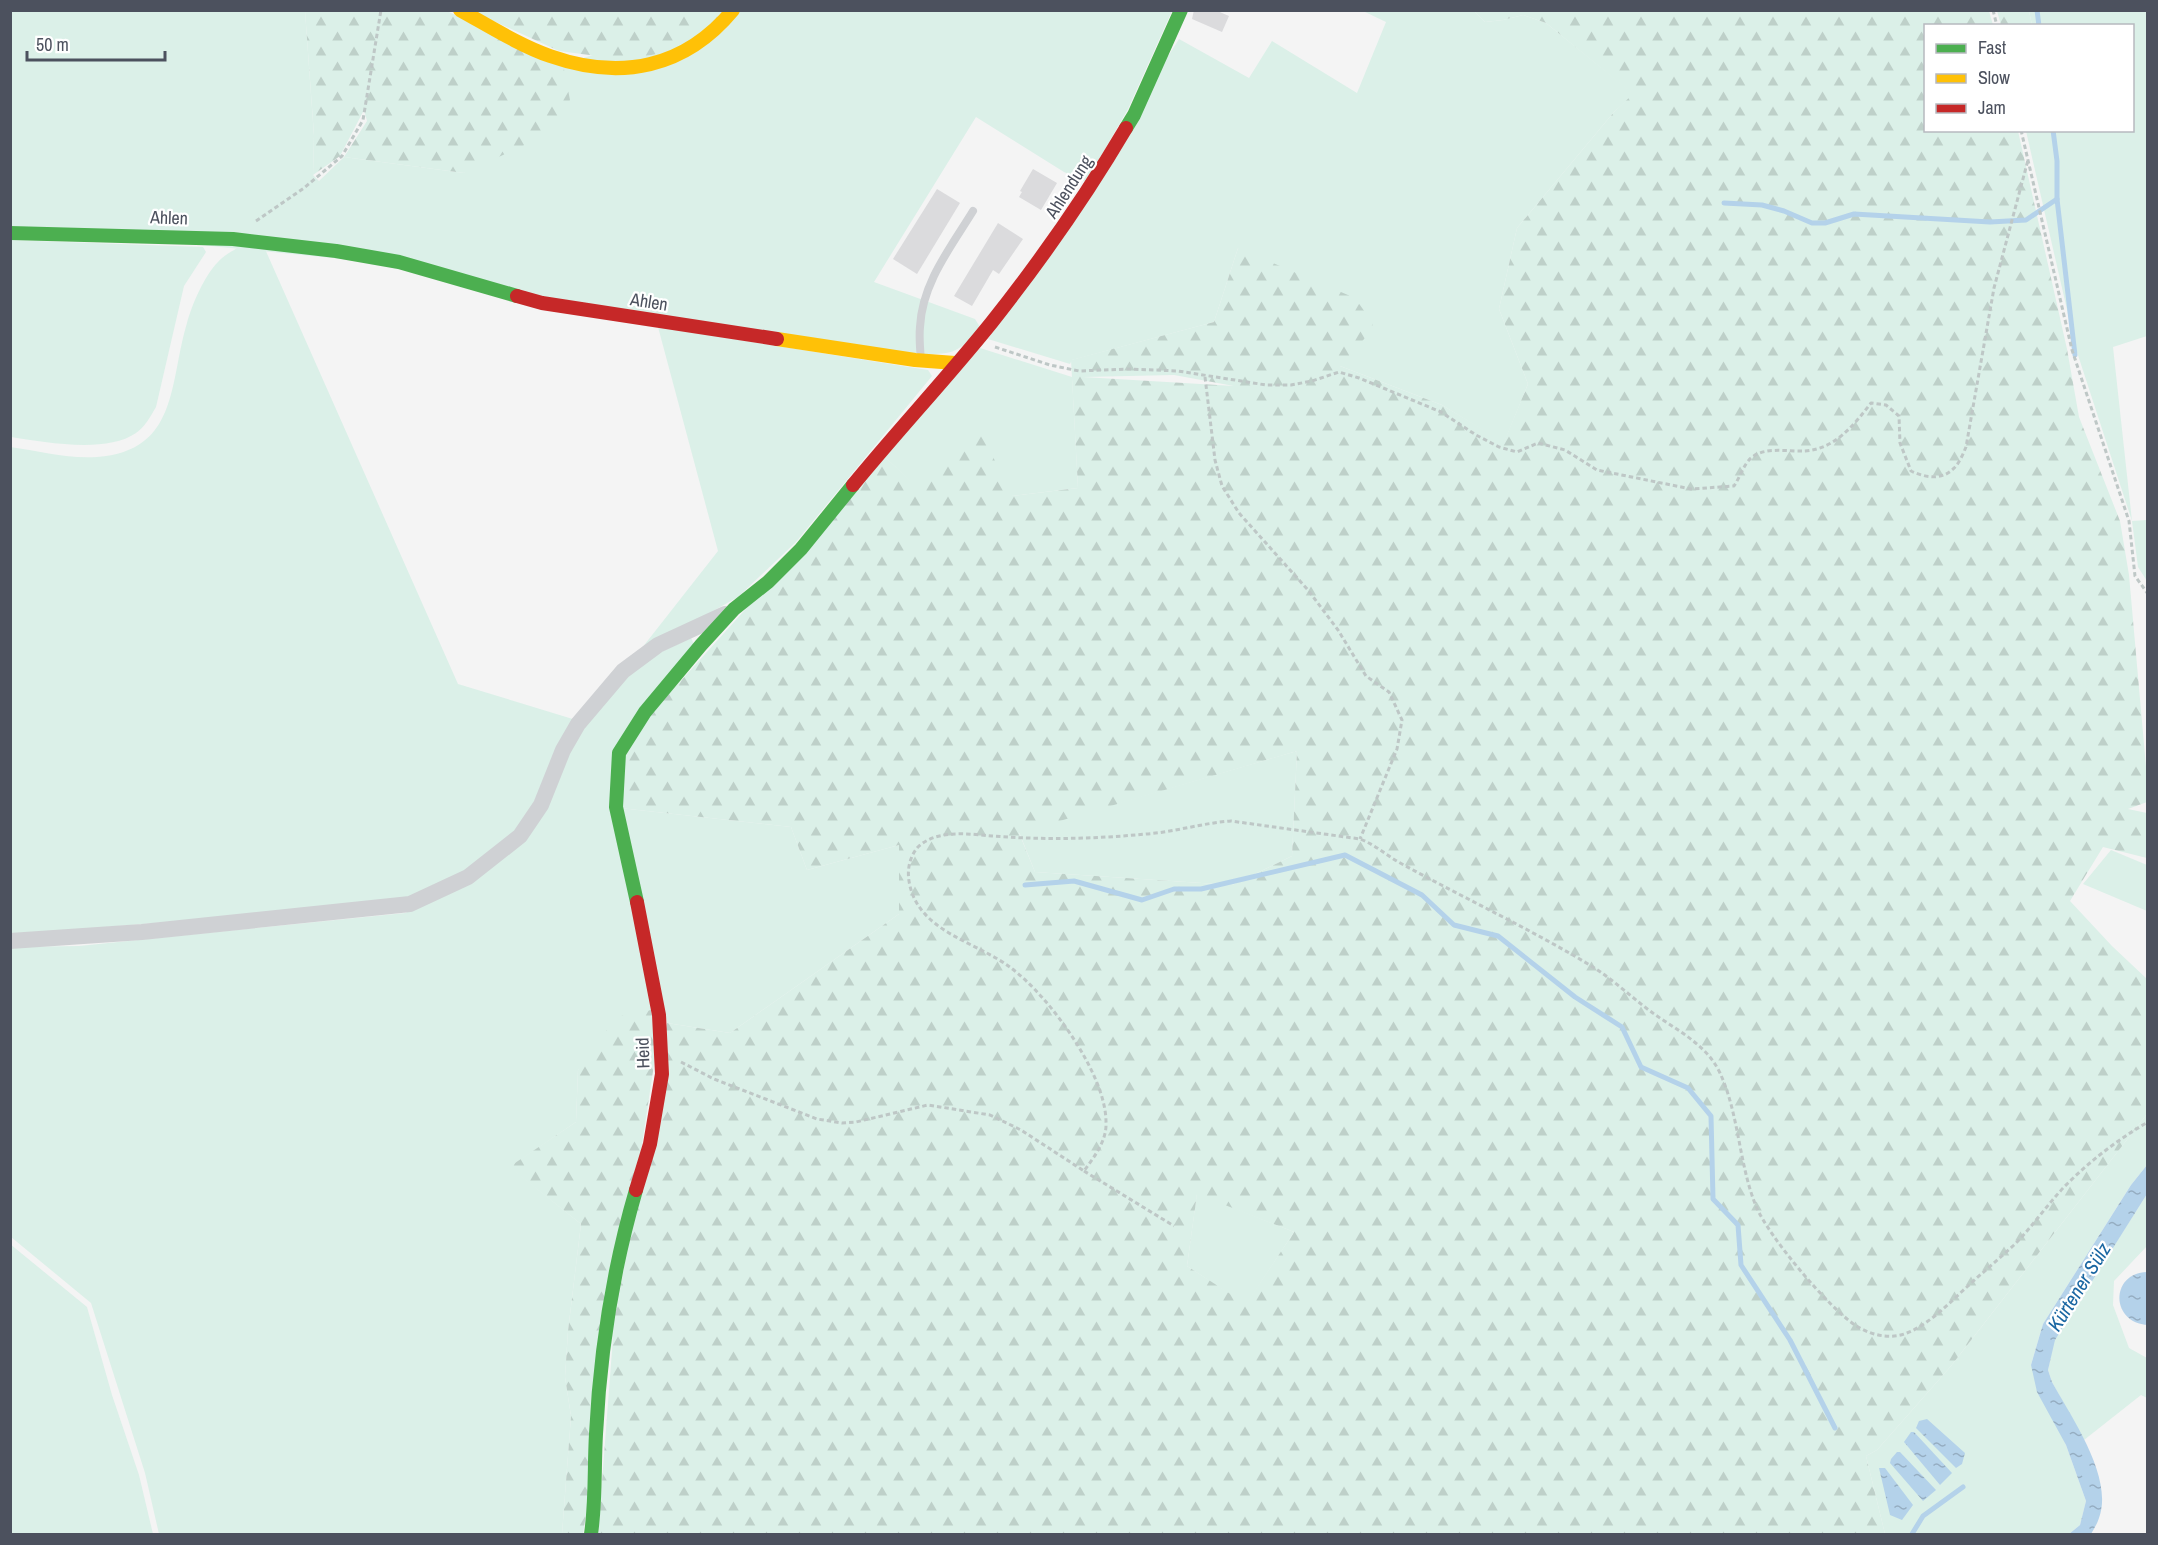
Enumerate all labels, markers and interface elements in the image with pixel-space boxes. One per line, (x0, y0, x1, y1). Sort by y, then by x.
scale bar (27, 24, 165, 62)
legend (1924, 24, 2134, 132)
text: 50 m (36, 32, 69, 57)
text: Fast (1978, 35, 2006, 60)
text: Slow (1978, 65, 2010, 90)
text: Jam (1978, 95, 2006, 120)
street label: Ahlendung (1038, 150, 1099, 224)
street label: Ahlen (149, 204, 188, 231)
street label: Ahlen (627, 286, 670, 317)
street label: Heid (629, 1037, 656, 1069)
water label: Kürtener Sülz (2041, 1237, 2117, 1336)

